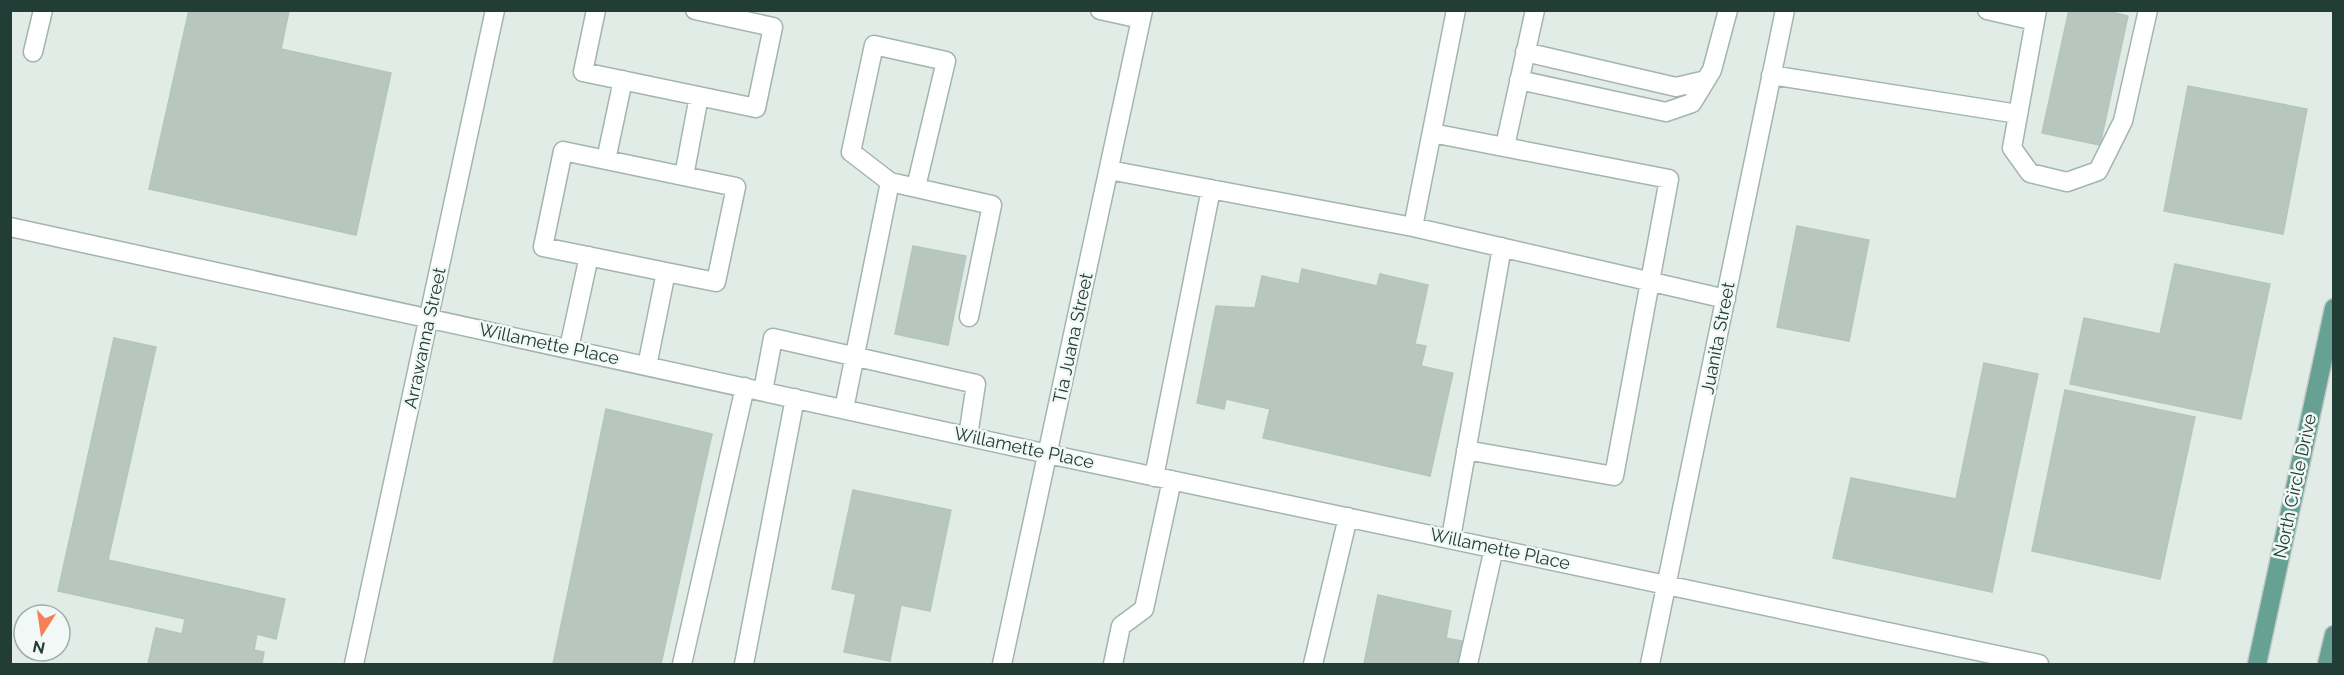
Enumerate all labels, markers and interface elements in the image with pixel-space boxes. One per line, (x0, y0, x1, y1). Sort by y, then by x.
street label: Arrawanna Street (399, 265, 450, 410)
street label: Tia Juana Street (1048, 271, 1097, 405)
street label: Juanita Street (1696, 280, 1739, 396)
street label: Willamette Place (477, 318, 621, 369)
street label: North Circle Drive (2269, 411, 2320, 560)
street label: Willamette Place (952, 422, 1096, 473)
street label: Willamette Place (1428, 523, 1572, 574)
north arrow (12, 603, 72, 663)
text: N (31, 637, 47, 658)

